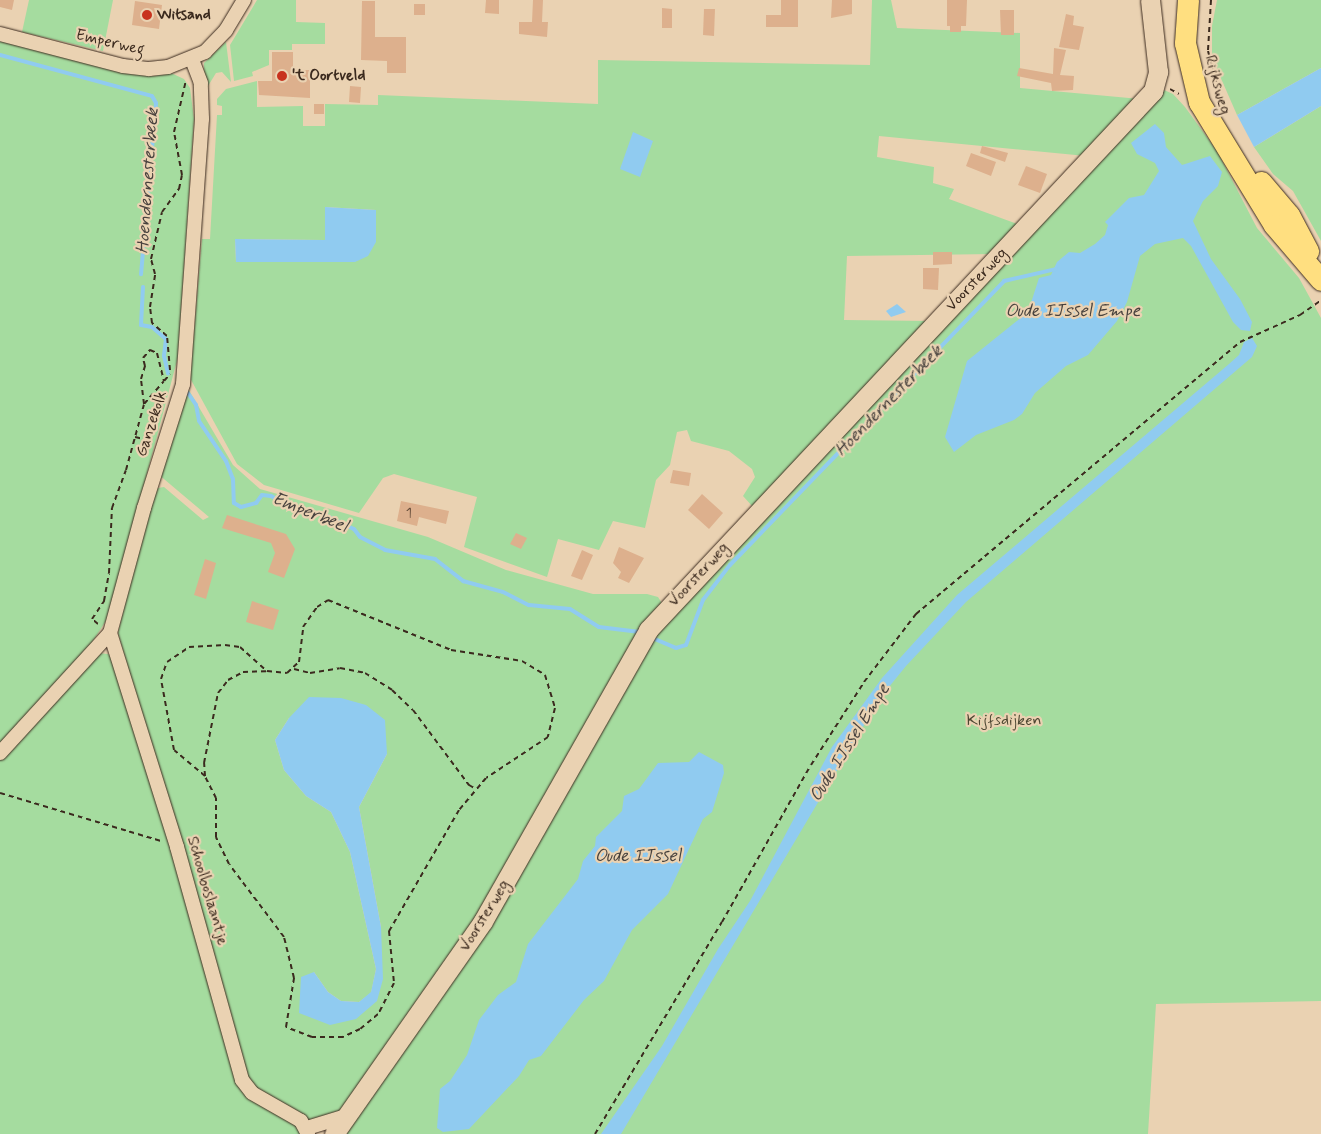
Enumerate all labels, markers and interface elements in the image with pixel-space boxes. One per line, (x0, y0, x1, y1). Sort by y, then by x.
place label: Witsand (157, 5, 211, 25)
marker: Witsand (141, 9, 153, 21)
street label: Emperweg (74, 26, 146, 60)
street label: Rijksweg (1200, 53, 1234, 117)
place label: 't Oortveld (292, 66, 366, 86)
marker: 't Oortveld (276, 70, 288, 82)
water label: Hoendernesterbeek (132, 108, 164, 254)
street label: Voorsterweg (942, 244, 1012, 316)
water label: Oude IJssel Empe (1007, 300, 1139, 322)
water label: Hoendernesterbeek (831, 341, 947, 461)
street label: Ganzekolk (132, 389, 172, 459)
water label: Emperbeel (269, 488, 351, 538)
house number: 1 (406, 505, 412, 521)
street label: Voorsterweg (664, 539, 734, 611)
water label: Oude IJssel Empe (806, 681, 894, 805)
park label: Kijfsdijken (967, 711, 1041, 731)
street label: Schoolboslaantje (182, 834, 232, 948)
water label: Oude IJssel (595, 845, 681, 867)
street label: Voorsterweg (455, 877, 515, 955)

